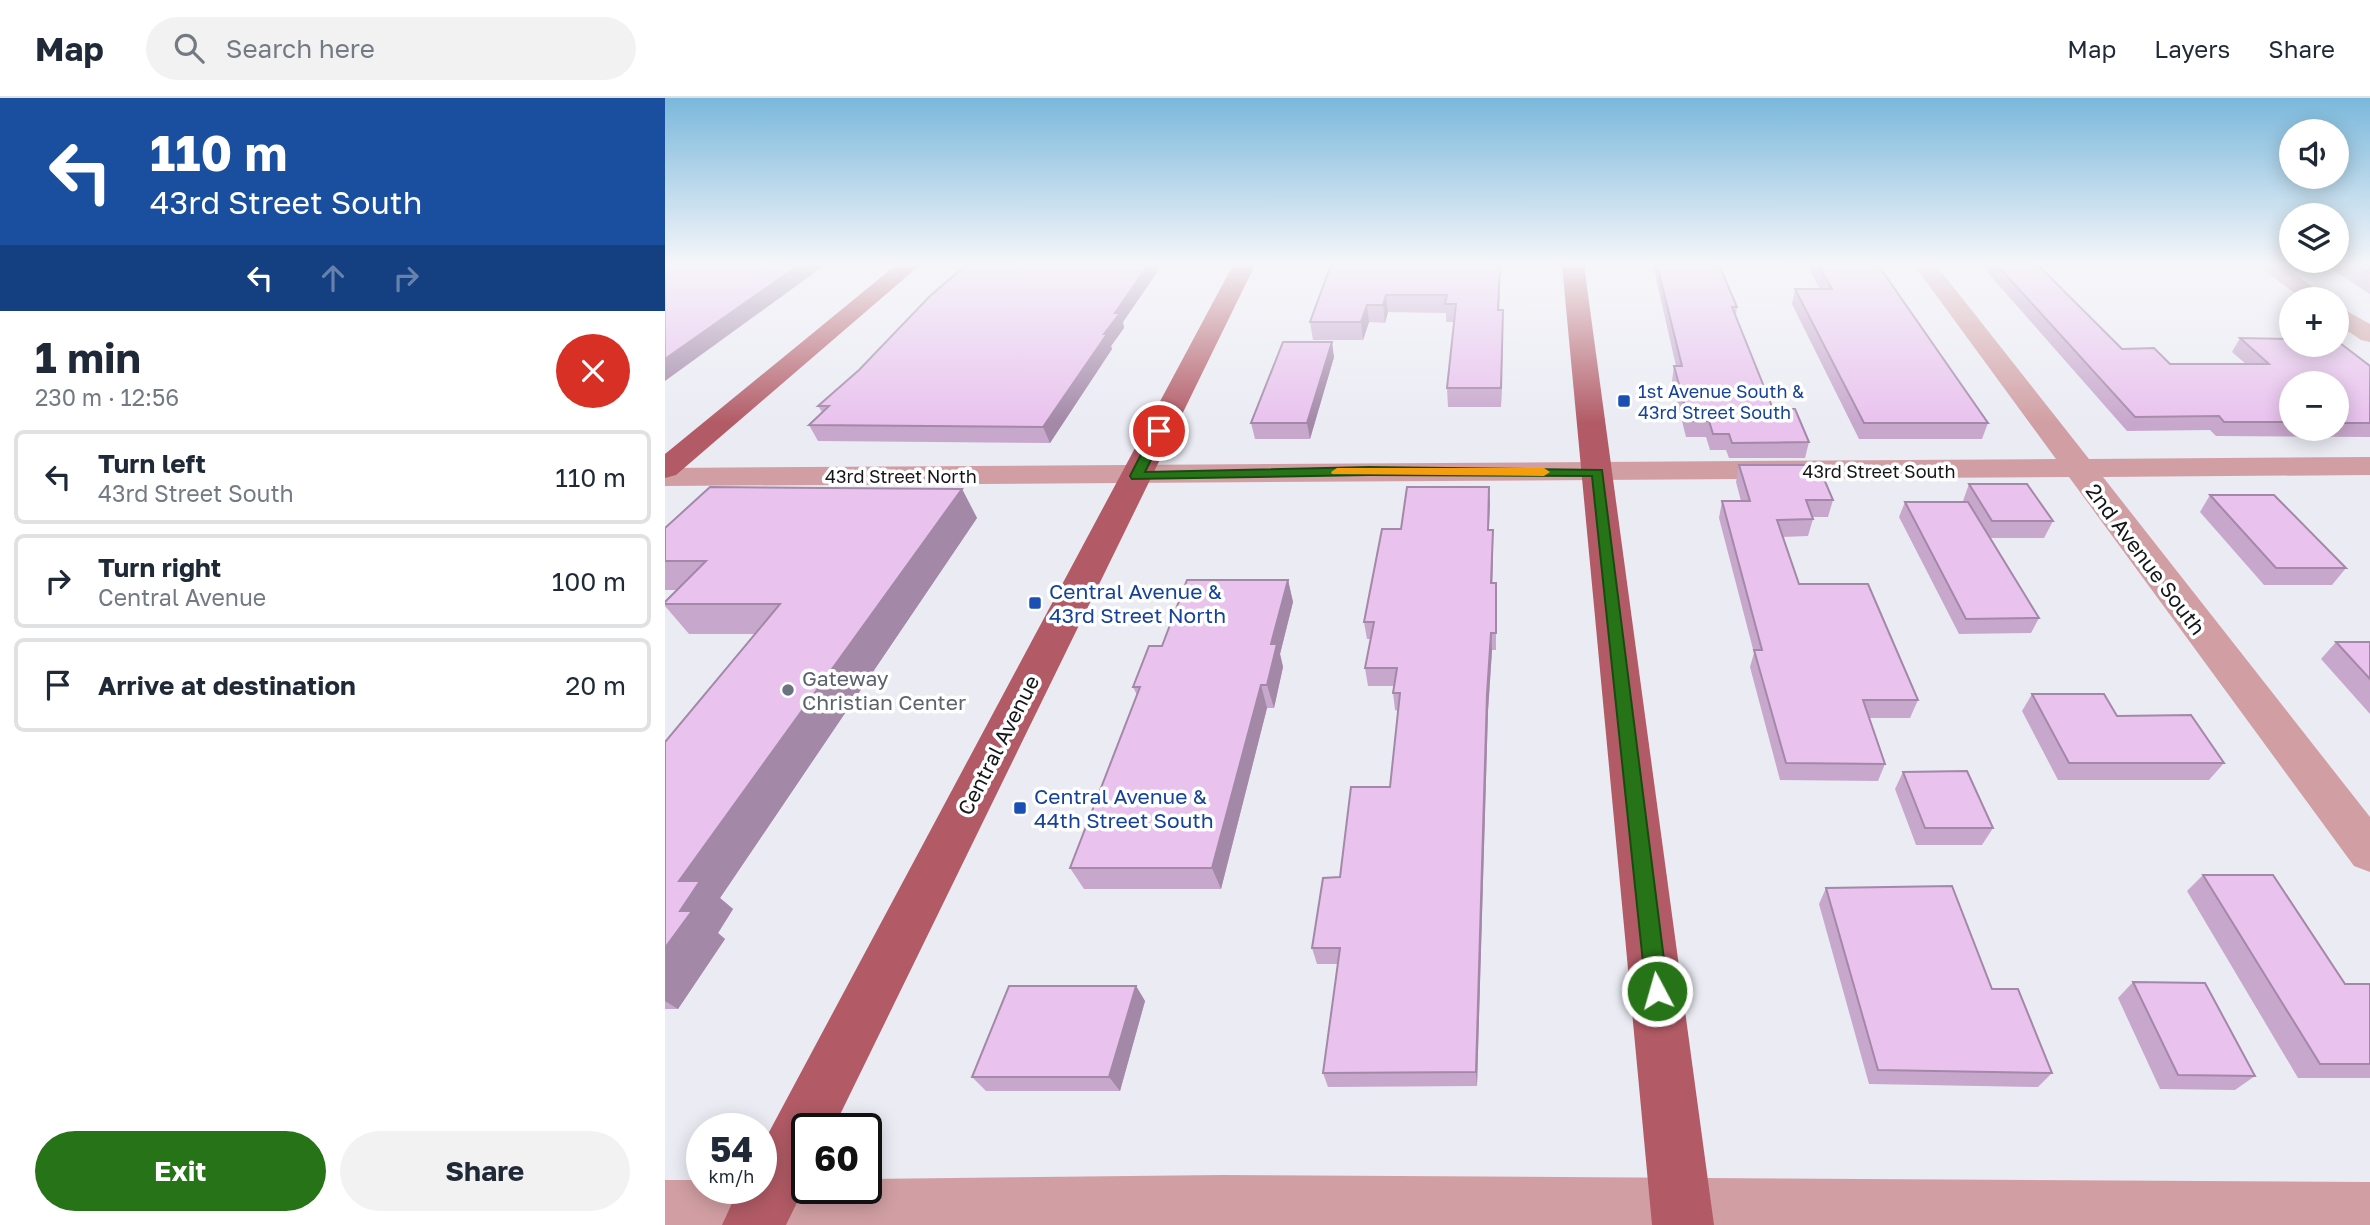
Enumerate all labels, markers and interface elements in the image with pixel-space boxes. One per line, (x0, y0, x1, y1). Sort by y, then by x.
search box (146, 17, 636, 80)
text: Map (35, 29, 104, 68)
icon: search (170, 29, 208, 67)
text: Search here (226, 33, 375, 64)
text: Map (2067, 34, 2116, 63)
text: Layers (2154, 34, 2230, 63)
text: Share (2268, 34, 2335, 63)
map controls (2279, 119, 2349, 441)
button: sound (2279, 119, 2349, 189)
text: 110 m (150, 123, 287, 182)
icon: left (35, 126, 126, 217)
text: 43rd Street South (150, 183, 422, 221)
button: layers (2279, 203, 2349, 273)
icon: left (241, 259, 279, 297)
icon: ahead (314, 259, 352, 297)
icon: right (387, 259, 425, 297)
button: + (2279, 287, 2349, 357)
text: 1 min (35, 332, 141, 382)
button: close (556, 334, 630, 408)
button: − (2279, 371, 2349, 441)
place label: 1st Avenue South & 43rd Street South (1638, 380, 1804, 423)
text: 230 m · 12:56 (35, 383, 179, 411)
marker: 1st Avenue South & 43rd Street South (1616, 393, 1632, 409)
pin (1129, 401, 1189, 461)
icon: arrive (1140, 412, 1178, 450)
text: Turn left (98, 448, 206, 479)
icon: left (39, 458, 77, 496)
street label: 43rd Street South (1802, 460, 1956, 482)
text: 110 m (555, 462, 626, 493)
street label: 43rd Street North (825, 465, 977, 487)
street label: 2nd Avenue South (2081, 478, 2211, 640)
text: 43rd Street South (98, 479, 294, 507)
text: Turn right (98, 552, 221, 583)
icon: right (39, 562, 77, 600)
text: 100 m (552, 566, 626, 597)
place label: Central Avenue & 43rd Street North (1049, 578, 1226, 628)
text: Central Avenue (98, 583, 266, 611)
marker: Central Avenue & 43rd Street North (1027, 595, 1043, 611)
place label: Gateway Christian Center (802, 665, 966, 715)
icon: arrive (39, 666, 77, 704)
text: Arrive at destination (98, 670, 356, 701)
text: 20 m (565, 670, 626, 701)
street label: Central Avenue (952, 671, 1044, 819)
marker: Gateway Christian Center (780, 682, 796, 698)
place label: Central Avenue & 44th Street South (1034, 783, 1214, 833)
marker: Central Avenue & 44th Street South (1012, 800, 1028, 816)
position arrow (1620, 954, 1694, 1028)
speed limit sign: 60 (791, 1113, 882, 1204)
text: 54 (710, 1128, 753, 1170)
button: Exit (35, 1131, 326, 1211)
button: Share (340, 1131, 630, 1211)
text: km/h (709, 1165, 754, 1187)

